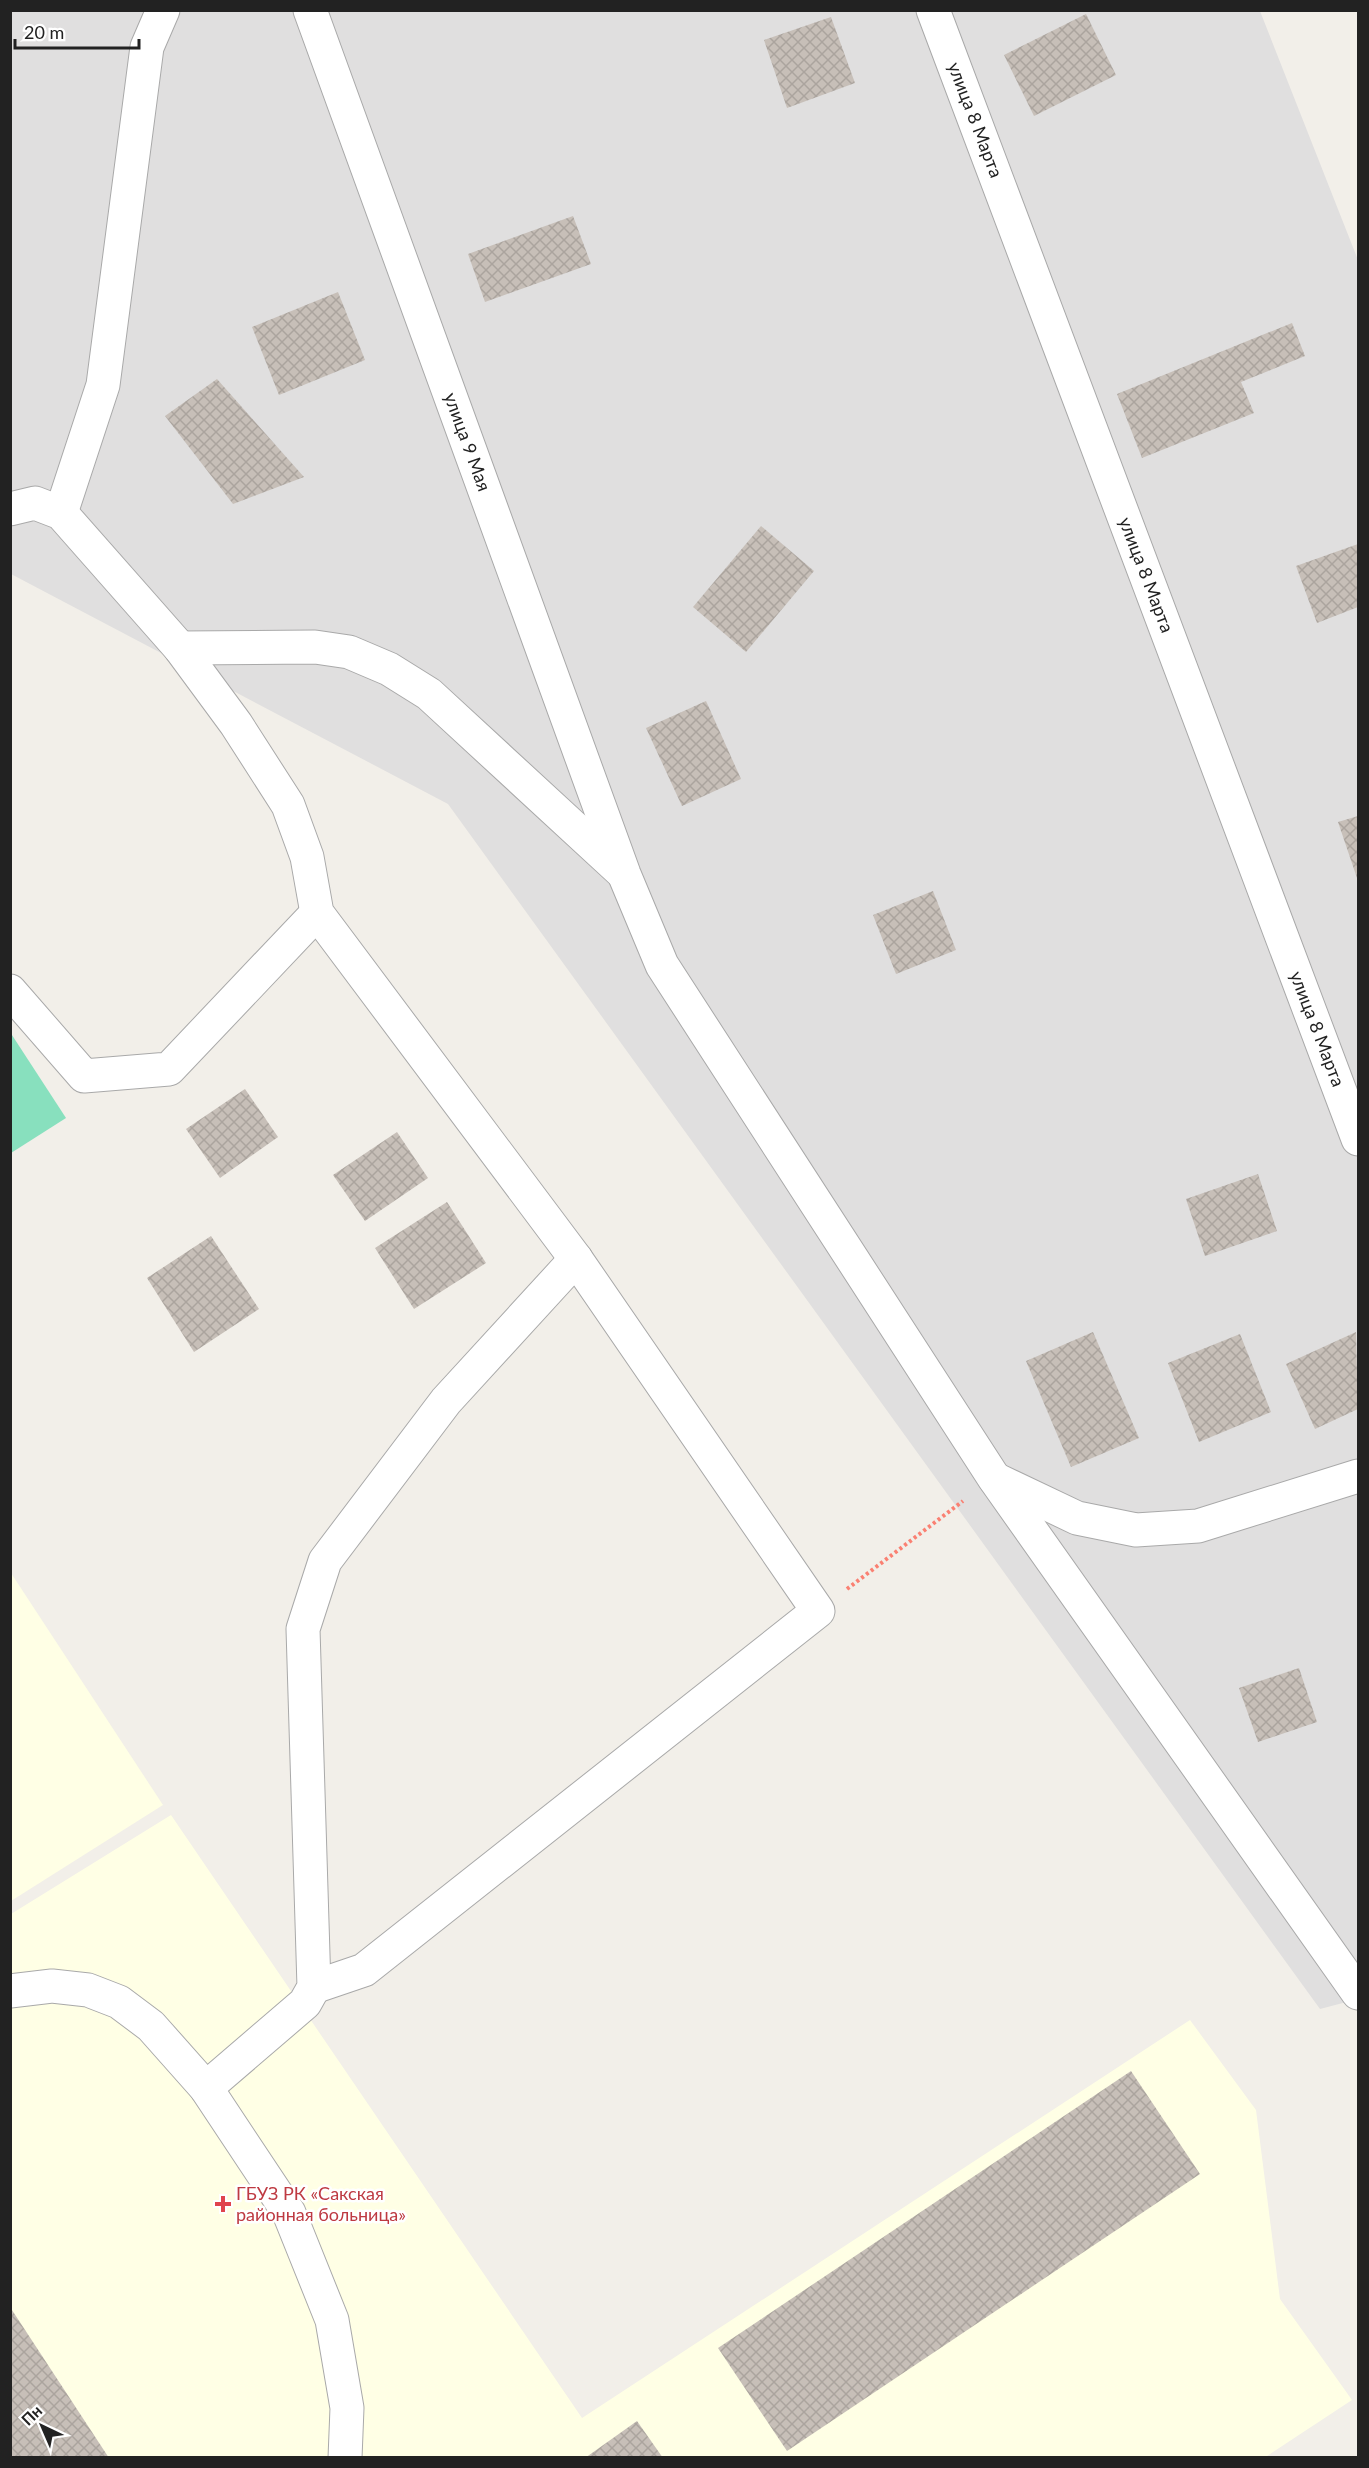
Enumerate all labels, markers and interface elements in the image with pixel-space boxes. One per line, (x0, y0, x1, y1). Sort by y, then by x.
scale bar (15, 12, 140, 50)
text: 20 m (24, 21, 64, 43)
street label: улица 8 Марта (944, 59, 1008, 181)
street label: улица 9 Мая (440, 389, 496, 494)
street label: улица 8 Марта (1115, 514, 1179, 636)
street label: улица 8 Марта (1286, 968, 1350, 1090)
place label: ГБУЗ РК «Сакская районная больница» (236, 2182, 406, 2225)
marker: ГБУЗ РК «Сакская районная больница» (214, 2195, 232, 2213)
north arrow (12, 2396, 72, 2456)
text: Пн (17, 2401, 45, 2429)

